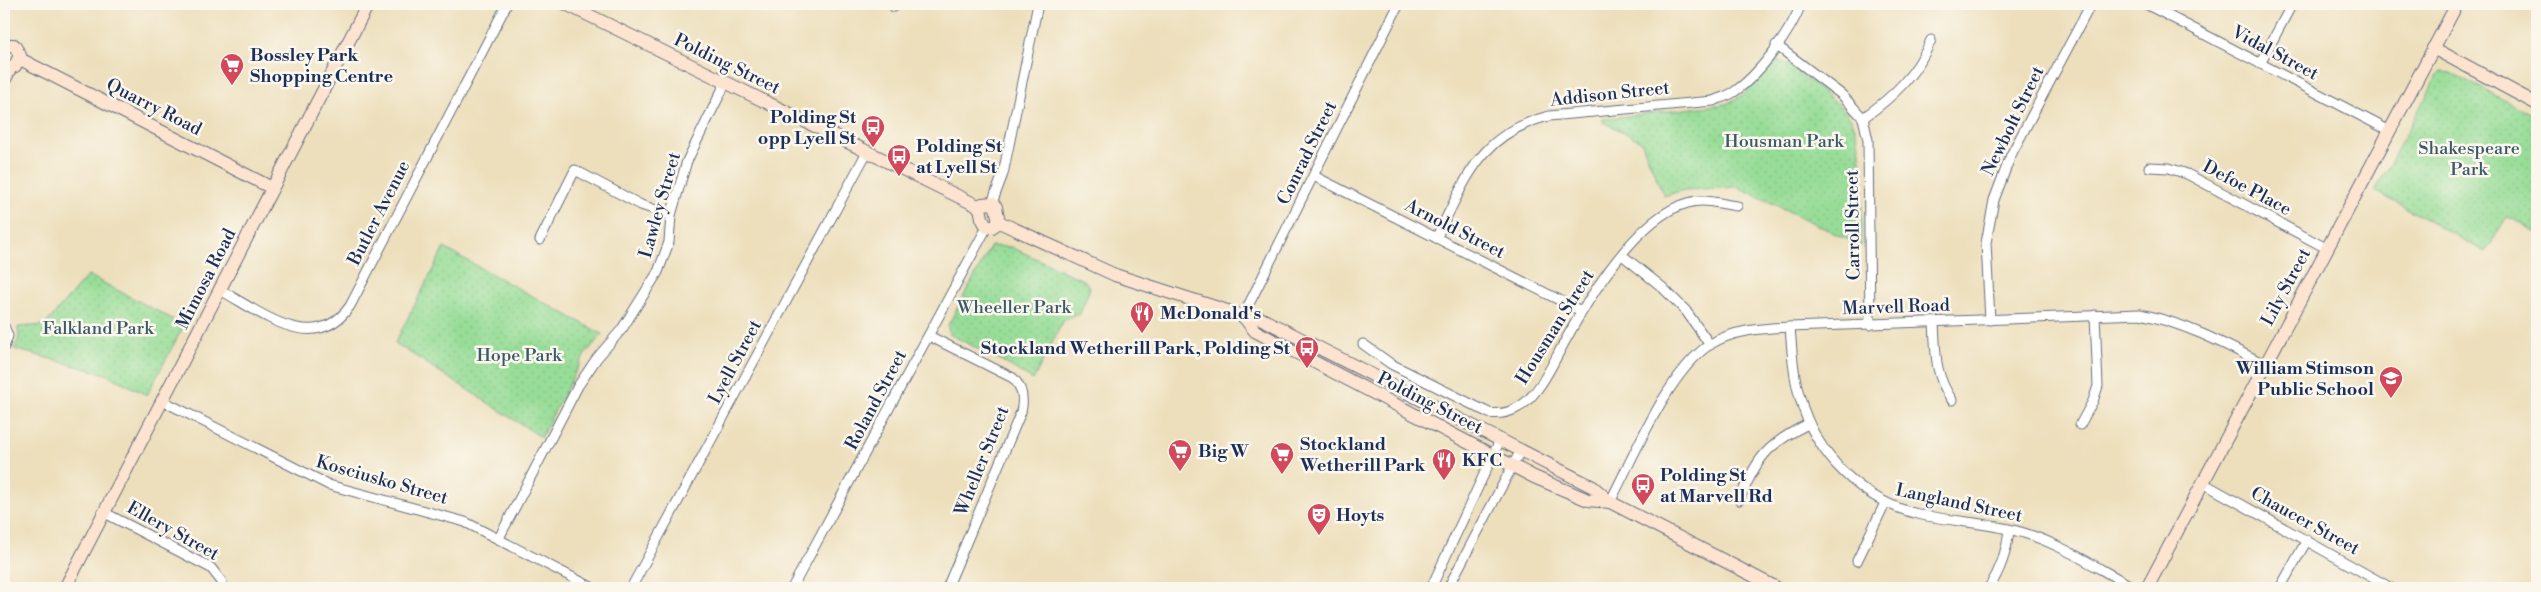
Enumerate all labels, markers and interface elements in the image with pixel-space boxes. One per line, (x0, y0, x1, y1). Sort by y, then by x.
street label: Vidal Street (2227, 20, 2323, 86)
street label: Polding Street (670, 28, 784, 100)
place label: Bossley Park Shopping Centre (250, 44, 394, 88)
supermarket icon: Bossley Park Shopping Centre (219, 52, 245, 86)
street label: Newbolt Street (1977, 62, 2050, 180)
street label: Quarry Road (102, 73, 206, 141)
street label: Addison Street (1548, 76, 1671, 112)
street label: Conrad Street (1272, 97, 1342, 209)
place label: Polding St opp Lyell St (758, 106, 857, 150)
bus stop icon: Polding St opp Lyell St (860, 114, 886, 148)
park label: Housman Park (1724, 130, 1845, 153)
place label: Polding St at Lyell St (916, 135, 1003, 179)
park label: Shakespeare Park (2418, 137, 2520, 181)
bus stop icon: Polding St at Lyell St (886, 143, 912, 177)
street label: Lawley Street (634, 149, 686, 261)
street label: Defoe Place (2199, 155, 2295, 221)
street label: Butler Avenue (342, 157, 415, 270)
street label: Carroll Street (1841, 169, 1865, 280)
street label: Arnold Street (1400, 193, 1510, 264)
street label: Mimosa Road (171, 224, 242, 333)
street label: Lily Street (2256, 244, 2316, 330)
street label: Housman Street (1511, 265, 1600, 389)
street label: Marvell Road (1842, 294, 1951, 320)
park label: Wheeller Park (956, 296, 1073, 319)
restaurant icon: McDonald's (1129, 300, 1155, 334)
place label: McDonald's (1160, 302, 1261, 325)
street label: Lyell Street (703, 315, 767, 408)
park label: Falkland Park (42, 317, 155, 340)
bus stop icon: Stockland Wetherill Park, Polding St (1294, 335, 1320, 369)
place label: Stockland Wetherill Park, Polding St (981, 337, 1291, 360)
park label: Hope Park (476, 344, 563, 367)
street label: Roland Street (840, 345, 912, 454)
place label: William Stimson Public School (2235, 357, 2374, 401)
school or university icon: William Stimson Public School (2378, 365, 2404, 399)
street label: Polding Street (1373, 367, 1487, 440)
street label: Wheller Street (949, 402, 1015, 520)
place label: Stockland Wetherill Park (1299, 433, 1426, 477)
supermarket icon: Big W (1167, 438, 1193, 472)
place label: Big W (1198, 440, 1249, 463)
supermarket icon: Stockland Wetherill Park (1269, 441, 1295, 475)
restaurant icon: KFC (1431, 447, 1457, 481)
place label: KFC (1462, 449, 1502, 472)
street label: Kosciusko Street (313, 450, 451, 510)
place label: Polding St at Marvell Rd (1660, 464, 1773, 508)
bus stop icon: Polding St at Marvell Rd (1630, 472, 1656, 506)
street label: Langland Street (1893, 478, 2025, 528)
street label: Chaucer Street (2247, 482, 2364, 561)
street label: Ellery Street (123, 496, 224, 566)
theatre icon: Hoyts (1306, 502, 1332, 536)
place label: Hoyts (1336, 504, 1384, 527)

